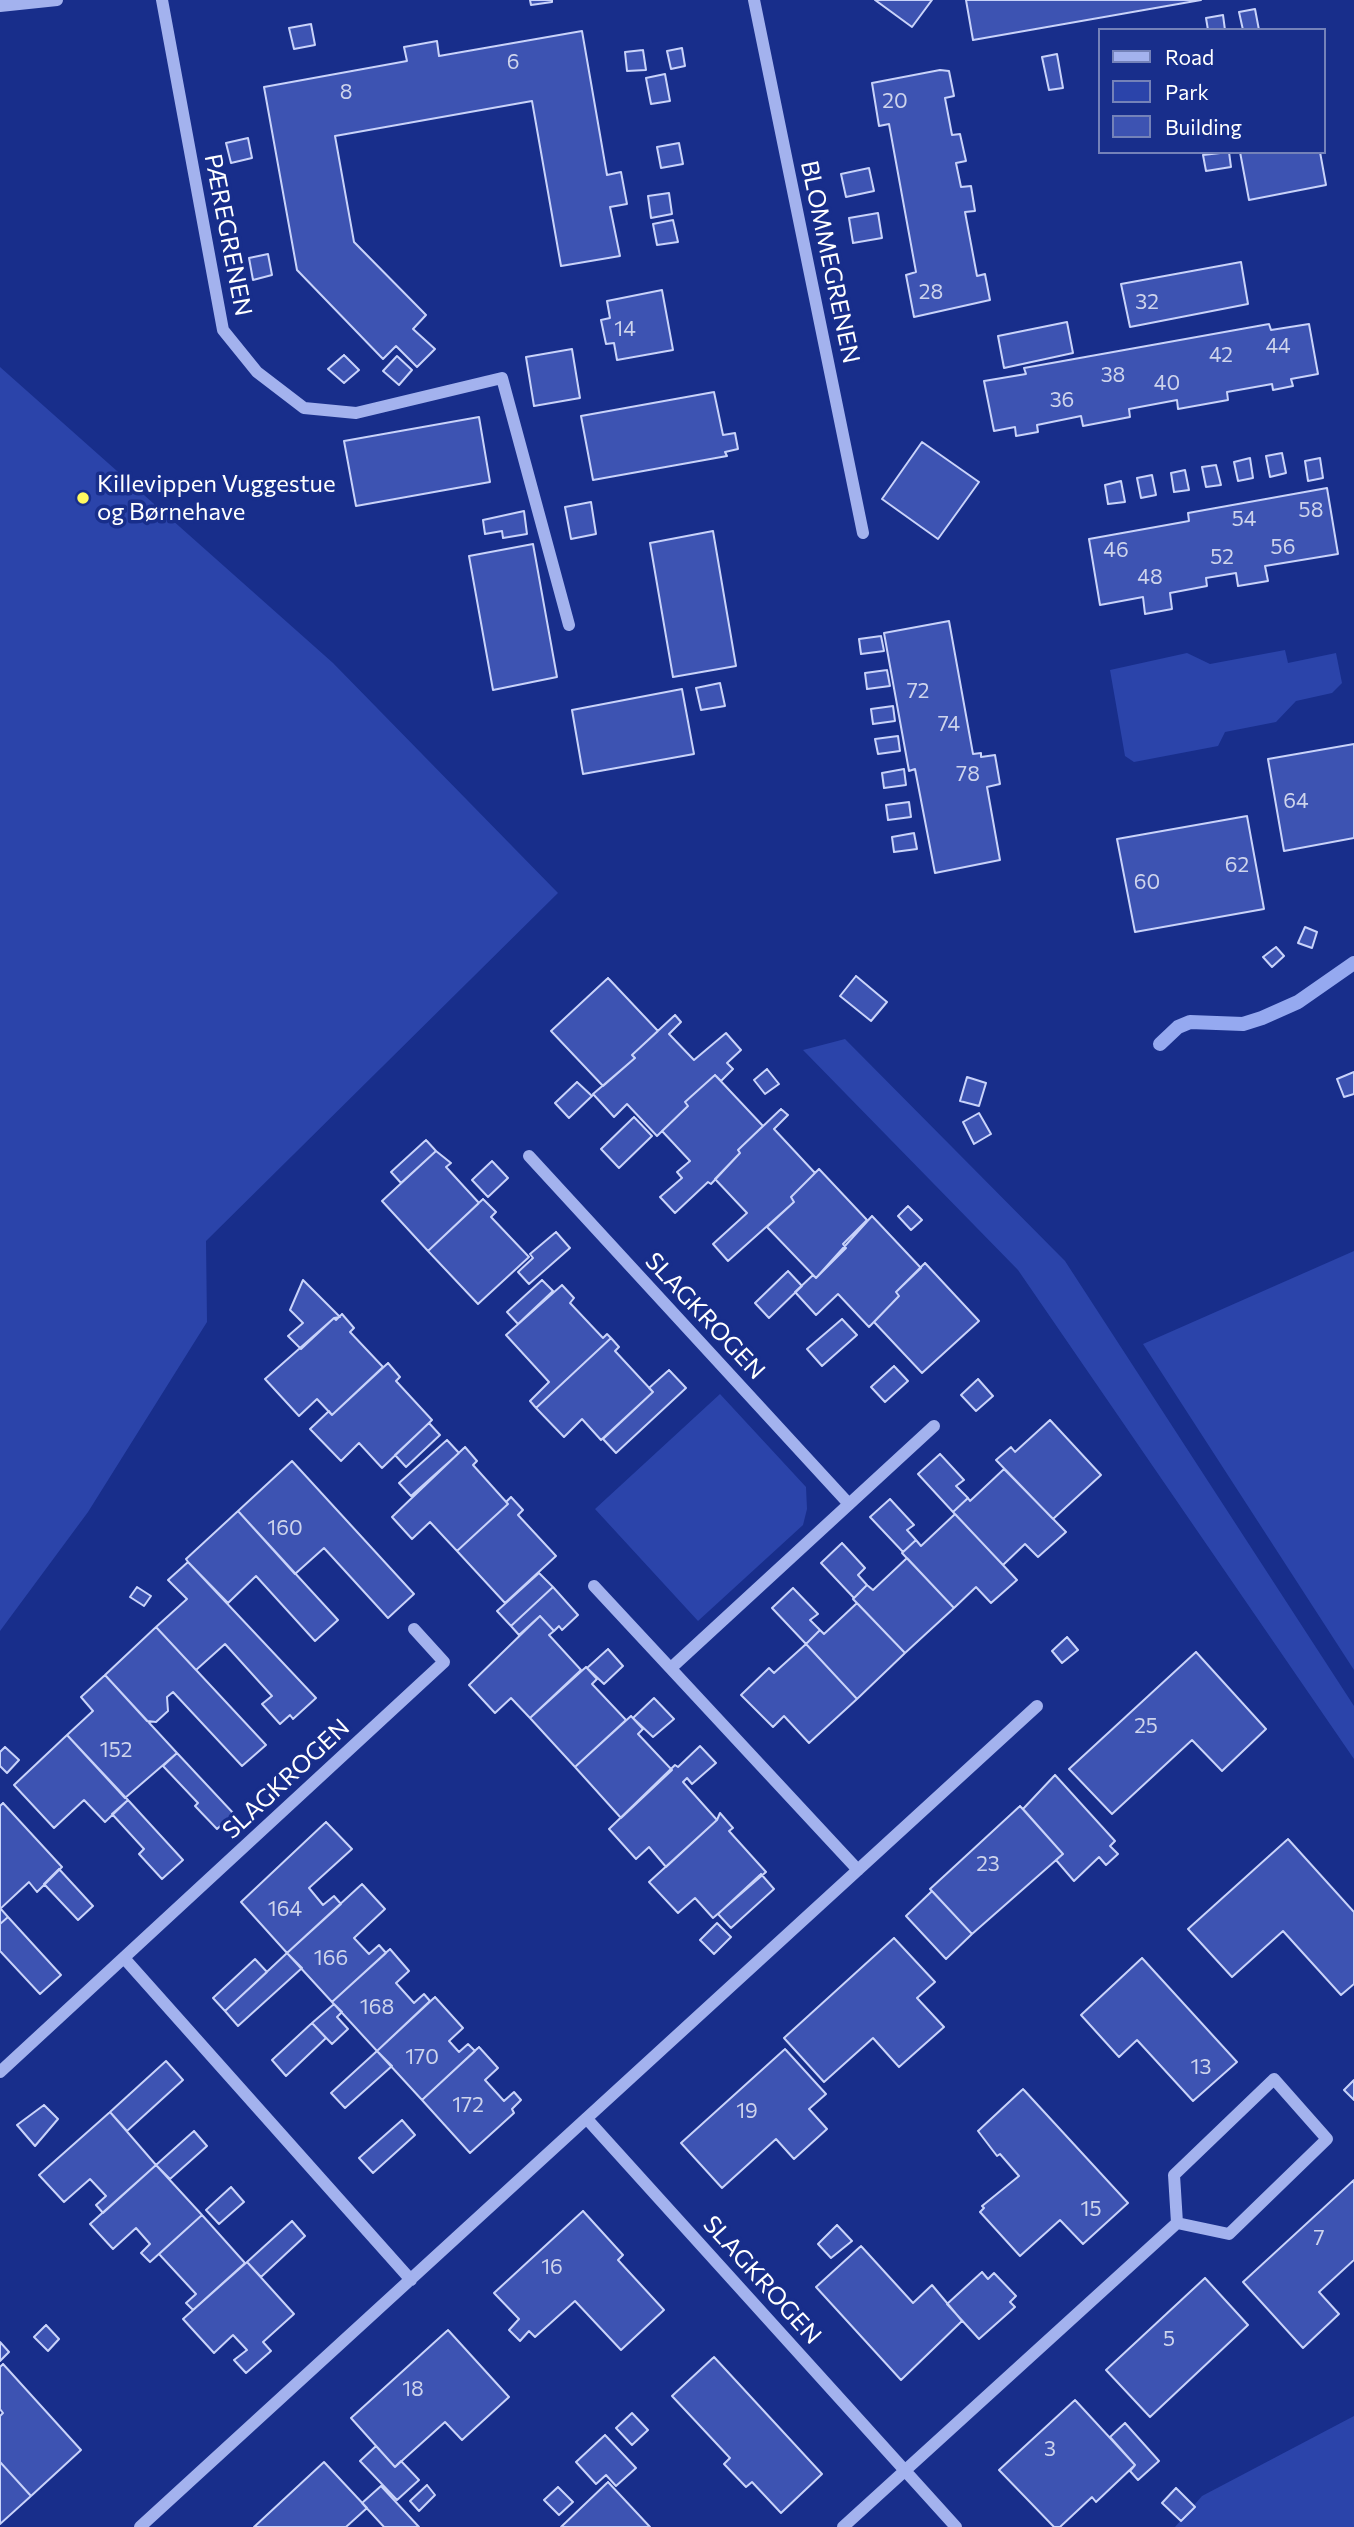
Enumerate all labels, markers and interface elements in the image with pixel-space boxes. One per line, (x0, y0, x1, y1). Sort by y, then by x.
legend (1098, 28, 1326, 154)
text: Road (1165, 44, 1214, 69)
house number: 6 (507, 49, 519, 75)
house number: 8 (340, 79, 352, 105)
text: Park (1165, 79, 1209, 104)
house number: 20 (882, 88, 908, 114)
text: Building (1165, 114, 1242, 139)
street label: PÆREGRENEN (198, 151, 258, 319)
street label: BLOMMEGRENEN (794, 158, 866, 366)
house number: 28 (919, 279, 943, 305)
house number: 32 (1135, 289, 1159, 315)
house number: 14 (614, 316, 636, 342)
house number: 44 (1265, 333, 1291, 359)
house number: 42 (1209, 342, 1233, 368)
house number: 38 (1101, 362, 1125, 388)
house number: 40 (1154, 370, 1180, 396)
house number: 36 (1050, 387, 1074, 413)
place label: Killevippen Vuggestue og Børnehave (97, 470, 336, 526)
marker: Killevippen Vuggestue og Børnehave (75, 490, 91, 506)
house number: 58 (1299, 497, 1323, 523)
house number: 54 (1232, 506, 1256, 532)
house number: 56 (1271, 534, 1295, 560)
house number: 46 (1103, 537, 1129, 563)
house number: 52 (1210, 544, 1234, 570)
house number: 48 (1137, 564, 1163, 590)
house number: 72 (907, 678, 929, 704)
house number: 74 (938, 711, 960, 737)
house number: 78 (956, 761, 980, 787)
house number: 64 (1283, 788, 1309, 814)
house number: 62 (1225, 852, 1249, 878)
house number: 60 (1134, 869, 1160, 895)
street label: SLAGKROGEN (639, 1247, 771, 1385)
house number: 160 (267, 1515, 303, 1541)
street label: SLAGKROGEN (217, 1713, 355, 1845)
house number: 25 (1134, 1713, 1158, 1739)
house number: 152 (100, 1737, 132, 1763)
house number: 23 (976, 1851, 1000, 1877)
house number: 164 (268, 1896, 302, 1922)
house number: 166 (314, 1945, 348, 1971)
house number: 168 (360, 1994, 394, 2020)
house number: 170 (405, 2044, 439, 2070)
house number: 13 (1191, 2054, 1211, 2080)
house number: 172 (452, 2092, 484, 2118)
house number: 19 (736, 2098, 758, 2124)
house number: 15 (1080, 2196, 1102, 2222)
street label: SLAGKROGEN (697, 2210, 827, 2350)
house number: 7 (1313, 2225, 1325, 2251)
house number: 16 (541, 2254, 563, 2280)
house number: 5 (1163, 2326, 1175, 2352)
house number: 18 (402, 2376, 424, 2402)
house number: 3 (1044, 2436, 1056, 2462)

